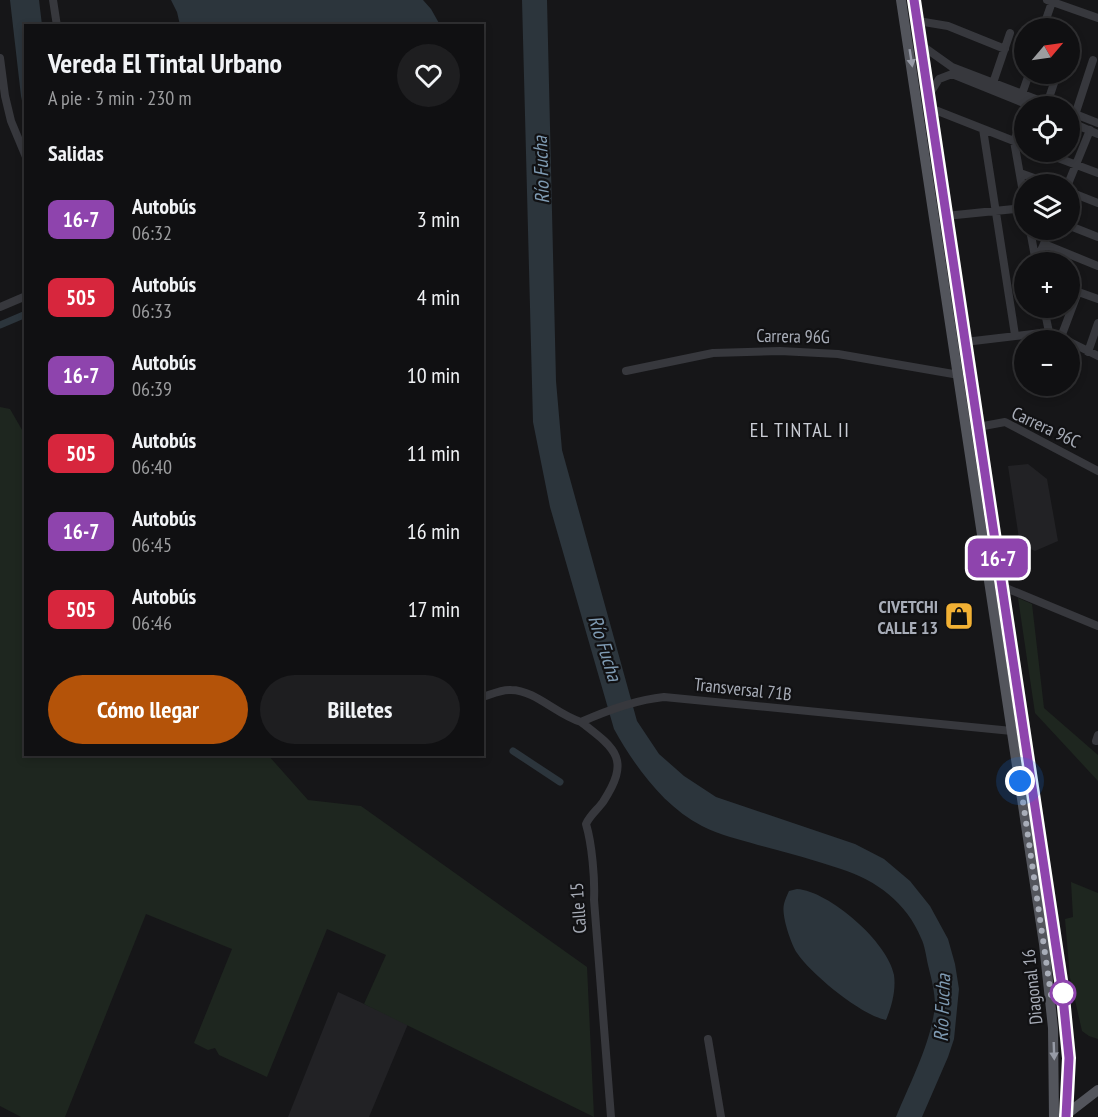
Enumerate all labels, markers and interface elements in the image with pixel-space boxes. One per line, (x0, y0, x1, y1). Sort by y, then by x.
north arrow (1014, 18, 1080, 84)
map controls (1014, 18, 1080, 396)
text: Vereda El Tintal Urbano (48, 44, 282, 81)
button: heart (397, 44, 460, 107)
one-way arrow (906, 48, 915, 67)
text: A pie · 3 min · 230 m (48, 85, 191, 111)
button: locate (1014, 96, 1080, 162)
water label: Río Fucha (527, 135, 555, 204)
text: Salidas (48, 139, 104, 167)
button: layers (1014, 174, 1080, 240)
text: Autobús (132, 192, 196, 220)
text: 3 min (417, 205, 460, 233)
text: 16-7 (63, 206, 99, 233)
text: 06:32 (132, 220, 172, 246)
button: + (1014, 252, 1080, 318)
text: Autobús (132, 270, 196, 298)
text: 4 min (417, 283, 460, 311)
text: 505 (66, 284, 96, 311)
text: 06:33 (132, 298, 172, 324)
street label: Carrera 96G (756, 324, 830, 348)
button: − (1014, 330, 1080, 396)
text: Autobús (132, 348, 196, 376)
text: 10 min (407, 361, 460, 389)
text: 16-7 (63, 362, 99, 389)
text: 06:39 (132, 376, 172, 402)
street label: Carrera 96C (1008, 401, 1084, 453)
district label: EL TINTAL II (750, 417, 850, 443)
text: Autobús (132, 426, 196, 454)
text: 11 min (407, 439, 460, 467)
text: 505 (66, 440, 96, 467)
text: 06:40 (132, 454, 172, 480)
text: Autobús (132, 504, 196, 532)
text: 16 min (407, 517, 460, 545)
text: 16-7 (63, 518, 99, 545)
text: 06:45 (132, 532, 172, 558)
line badge: 16-7 (956, 538, 1040, 578)
text: 16-7 (980, 545, 1016, 572)
text: Autobús (132, 582, 196, 610)
text: 17 min (408, 595, 460, 623)
place label: CIVETCHI CALLE 13 (878, 595, 938, 639)
text: 505 (66, 596, 96, 623)
shop icon: CIVETCHI CALLE 13 (943, 600, 975, 632)
text: 06:46 (132, 610, 172, 636)
water label: Río Fucha (582, 612, 628, 685)
street label: Transversal 71B (693, 672, 793, 706)
button: Cómo llegar (48, 675, 248, 744)
button: Billetes (260, 675, 460, 744)
your location (1005, 766, 1035, 796)
street label: Calle 15 (565, 882, 591, 934)
street label: Diagonal 16 (1017, 948, 1047, 1026)
water label: Río Fucha (928, 973, 956, 1042)
unlabelled marker (1050, 980, 1076, 1006)
one-way arrow (1050, 1042, 1059, 1061)

